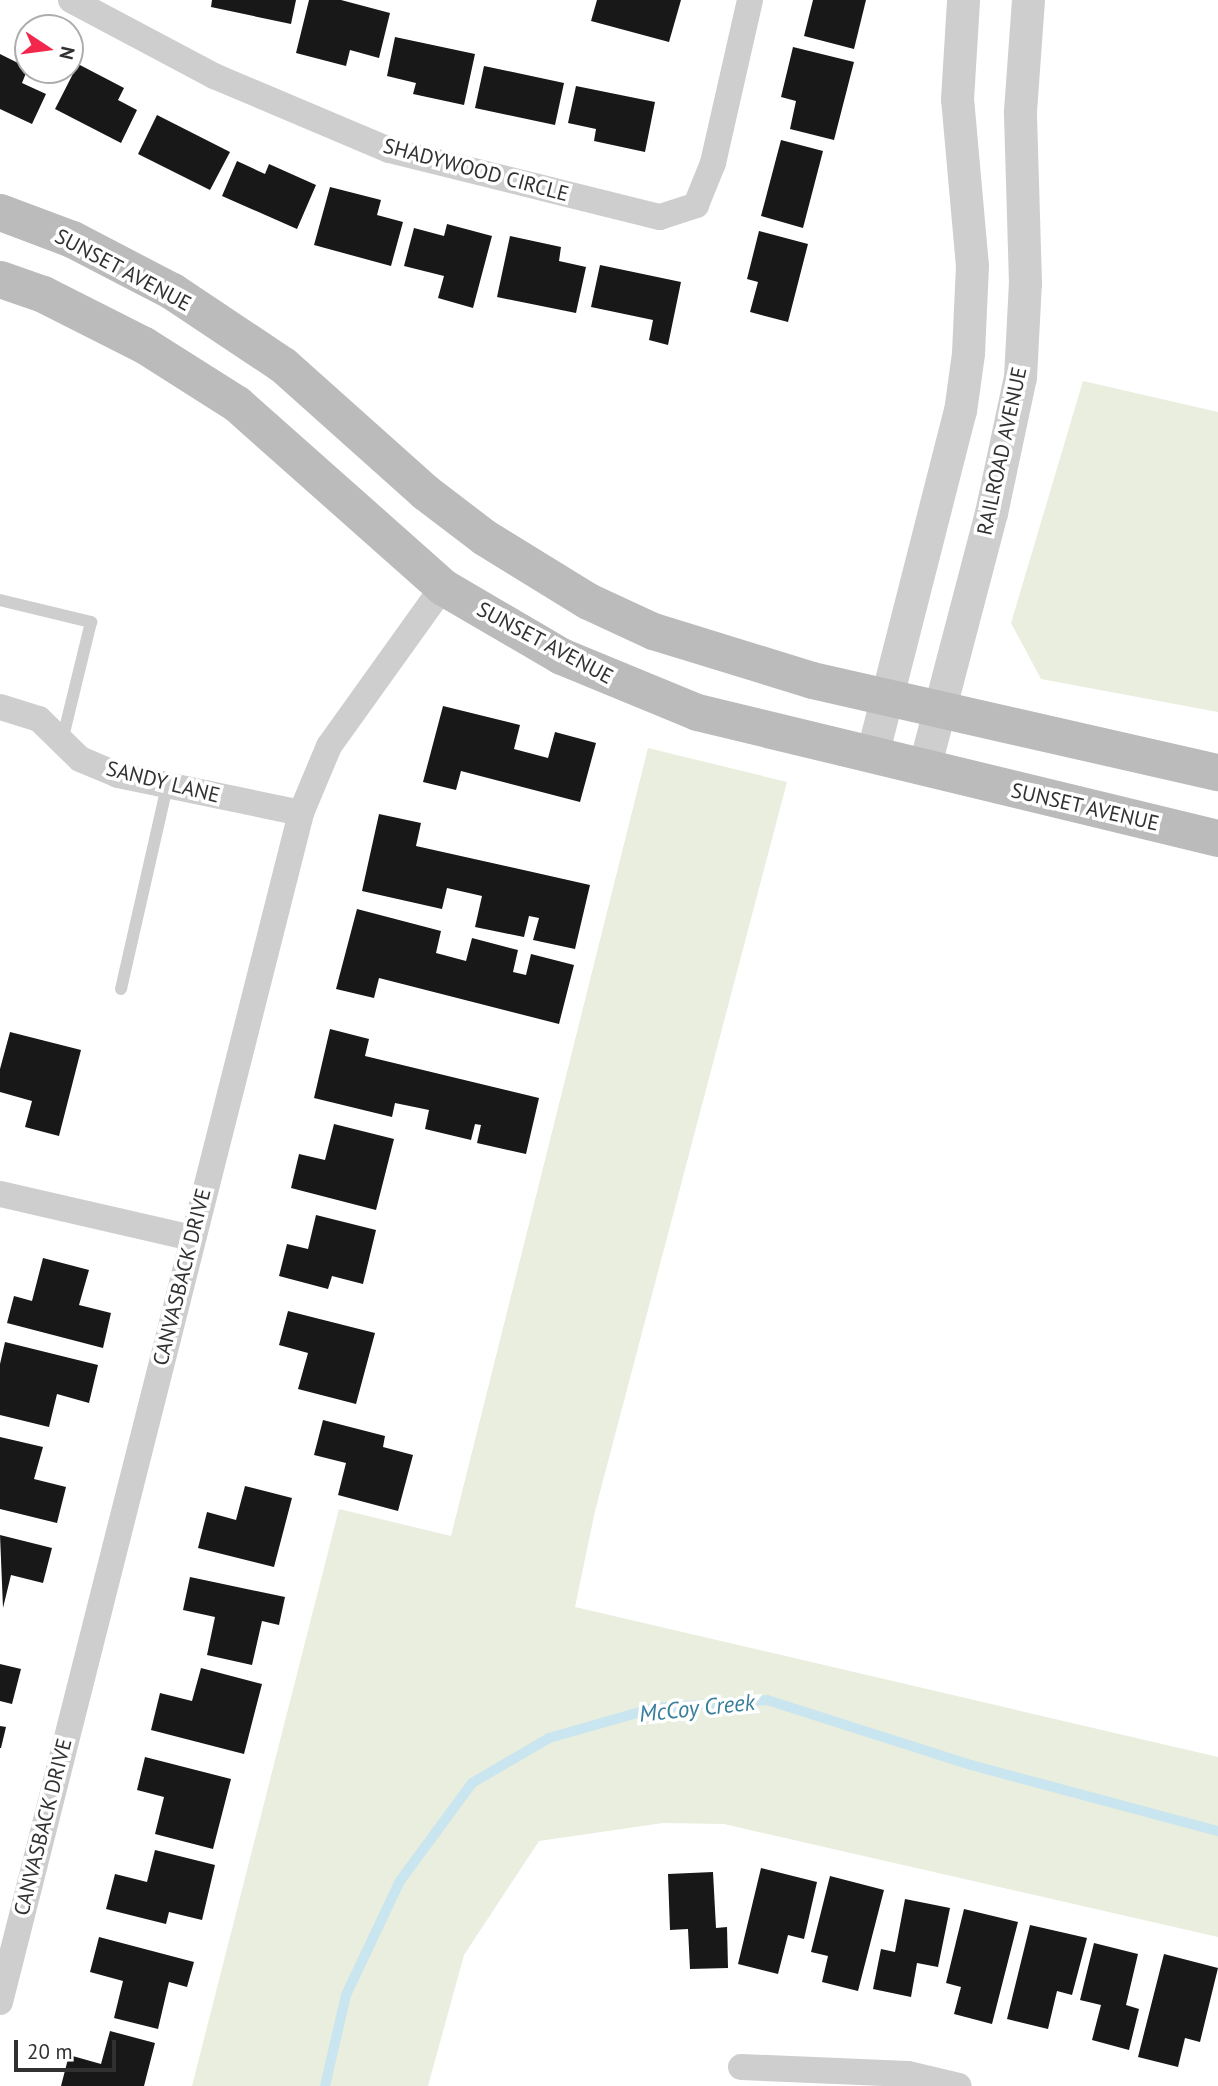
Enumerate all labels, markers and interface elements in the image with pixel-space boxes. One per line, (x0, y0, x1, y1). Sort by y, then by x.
north arrow (14, 14, 84, 84)
text: N (54, 44, 81, 62)
street label: SHADYWOOD CIRCLE (381, 133, 571, 207)
street label: SUNSET AVENUE (50, 223, 196, 317)
street label: RAILROAD AVENUE (972, 364, 1032, 538)
street label: SUNSET AVENUE (472, 596, 618, 690)
street label: SANDY LANE (103, 756, 223, 808)
street label: SUNSET AVENUE (1008, 778, 1162, 836)
street label: CANVASBACK DRIVE (148, 1186, 216, 1368)
water label: McCoy Creek (637, 1688, 757, 1728)
street label: CANVASBACK DRIVE (9, 1736, 77, 1918)
scale bar (18, 2026, 119, 2070)
text: 20 m (27, 2038, 73, 2065)

